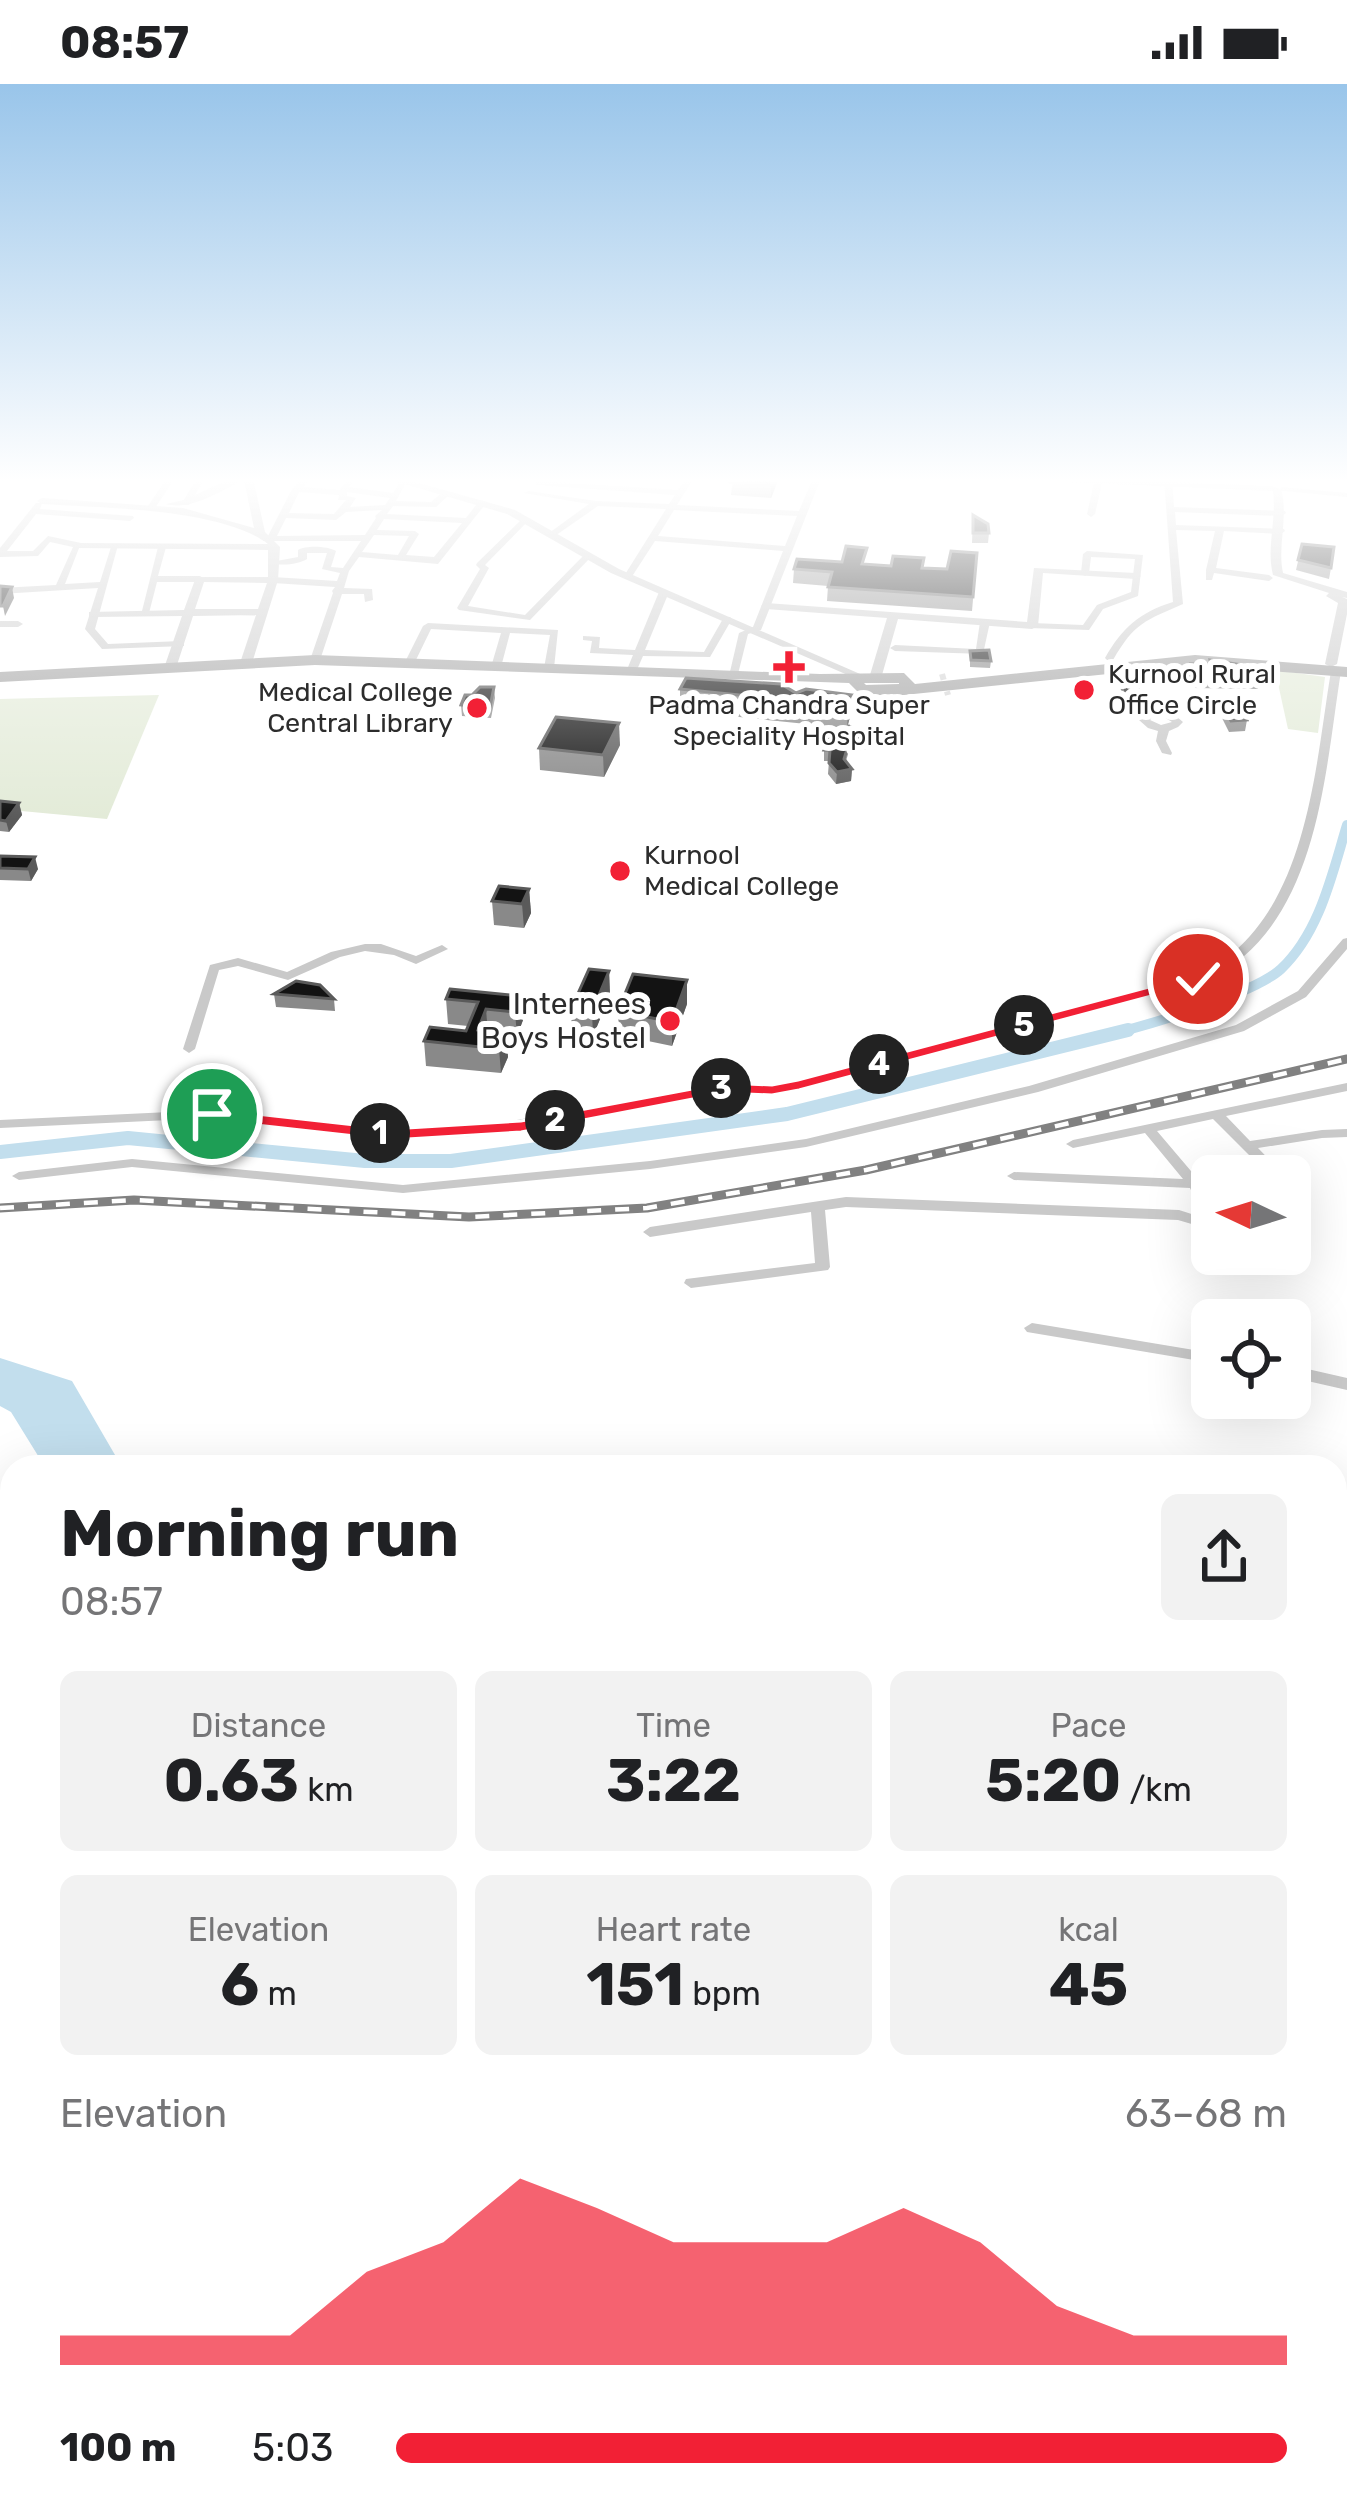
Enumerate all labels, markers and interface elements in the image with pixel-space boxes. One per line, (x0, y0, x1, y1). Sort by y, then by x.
text: 08:57 (60, 16, 189, 69)
marker: Padma Chandra Super Speciality Hospital (773, 651, 805, 683)
place label: Kurnool Rural Office Circle (1108, 658, 1276, 721)
place label: Medical College Central Library (258, 676, 453, 739)
marker: Kurnool Rural Office Circle (1071, 677, 1097, 703)
place label: Padma Chandra Super Speciality Hospital (648, 689, 930, 752)
marker: Medical College Central Library (464, 695, 490, 721)
place label: Kurnool Medical College (644, 839, 839, 902)
marker: Kurnool Medical College (607, 858, 633, 884)
pin (1147, 928, 1249, 1030)
icon: check (1165, 946, 1231, 1012)
place label: Internees Boys Hostel (481, 986, 646, 1056)
pin: 5 (994, 995, 1054, 1055)
text: 5 (1013, 1005, 1035, 1044)
marker: Internees Boys Hostel (657, 1008, 683, 1034)
pin: 4 (849, 1034, 909, 1094)
text: 4 (868, 1044, 890, 1083)
pin: 3 (691, 1058, 751, 1118)
pin (161, 1063, 263, 1165)
text: 3 (710, 1068, 732, 1107)
icon: arrive (179, 1081, 245, 1147)
pin: 2 (525, 1090, 585, 1150)
text: 2 (544, 1100, 566, 1139)
pin: 1 (350, 1103, 410, 1163)
text: 1 (372, 1113, 388, 1152)
north arrow (1191, 1155, 1311, 1275)
map controls (1191, 1155, 1311, 1419)
button: locate (1191, 1299, 1311, 1419)
text: Morning run (60, 1494, 459, 1573)
button: share (1161, 1494, 1287, 1620)
text: 08:57 (60, 1579, 163, 1625)
text: Distance (191, 1706, 326, 1745)
text: Time (636, 1706, 711, 1745)
text: Pace (1051, 1706, 1126, 1745)
text: 0.63 (163, 1745, 299, 1816)
text: 3:22 (606, 1745, 741, 1816)
text: 5:20 (985, 1745, 1121, 1816)
text: km (299, 1770, 354, 1809)
text: /km (1121, 1770, 1192, 1809)
text: Elevation (188, 1910, 329, 1949)
text: Heart rate (596, 1910, 751, 1949)
text: kcal (1058, 1910, 1119, 1949)
text: 6 (220, 1949, 259, 2020)
text: 151 (586, 1949, 684, 2020)
text: 45 (1049, 1949, 1128, 2020)
text: m (259, 1974, 297, 2013)
text: bpm (684, 1974, 761, 2013)
text: Elevation (60, 2091, 227, 2137)
text: 63–68 m (1125, 2091, 1287, 2137)
text: 100 m (60, 2425, 176, 2471)
text: 5:03 (252, 2425, 333, 2471)

